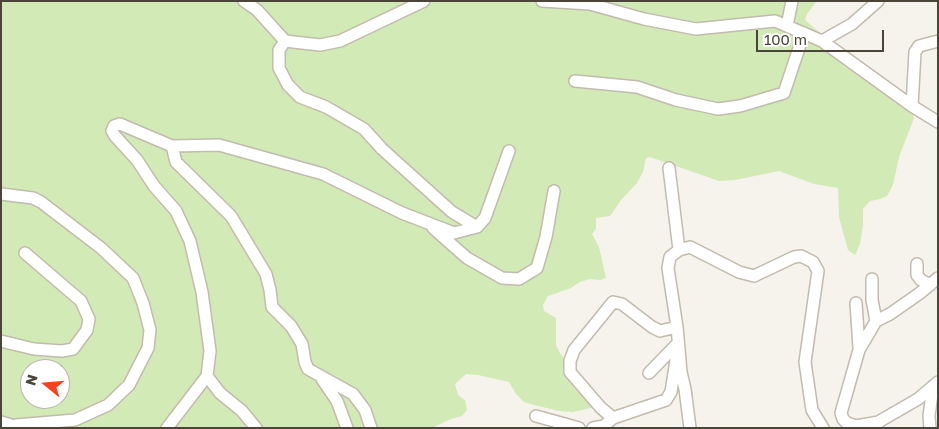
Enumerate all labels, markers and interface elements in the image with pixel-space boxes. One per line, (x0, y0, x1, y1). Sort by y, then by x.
scale bar (759, 20, 886, 52)
text: 100 m (764, 30, 807, 48)
north arrow (20, 359, 70, 409)
text: N (21, 372, 41, 387)

